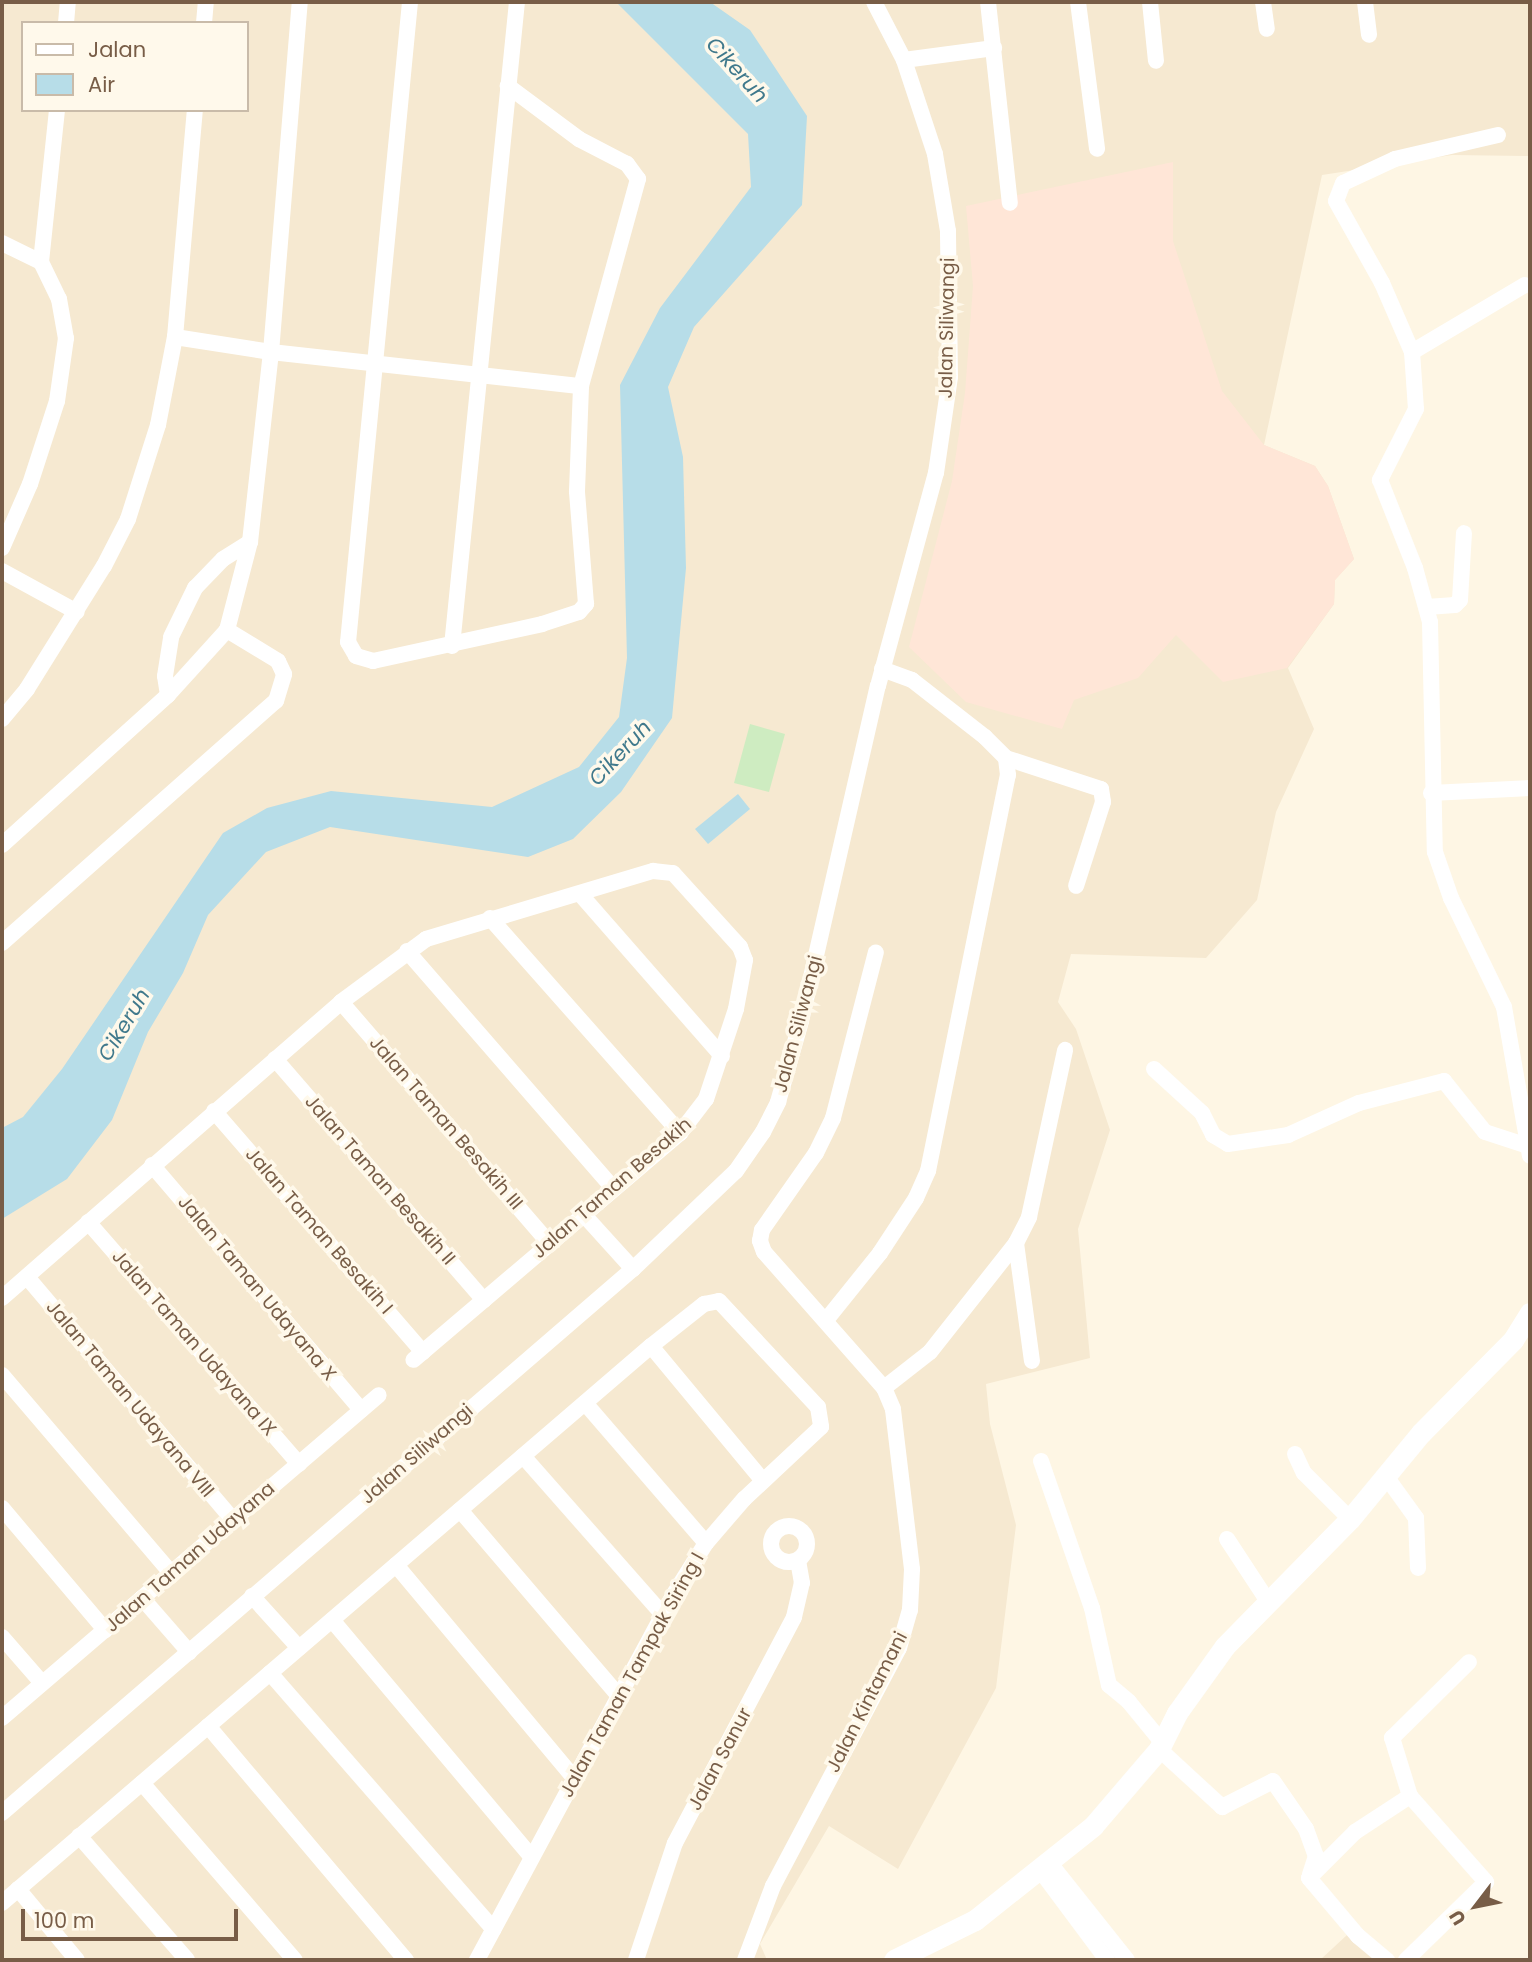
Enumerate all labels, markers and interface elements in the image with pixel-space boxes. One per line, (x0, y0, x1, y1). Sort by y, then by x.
legend (21, 21, 248, 112)
water label: Cikeruh (701, 32, 773, 108)
text: Jalan (88, 35, 146, 64)
text: Air (88, 70, 115, 99)
street label: Jalan Siliwangi (934, 257, 960, 399)
water label: Cikeruh (584, 715, 656, 791)
street label: Jalan Siliwangi (769, 953, 827, 1095)
water label: Cikeruh (93, 984, 155, 1066)
street label: Jalan Taman Besakih III (364, 1032, 528, 1214)
street label: Jalan Taman Besakih II (300, 1090, 460, 1270)
street label: Jalan Taman Besakih (528, 1113, 696, 1263)
street label: Jalan Taman Besakih I (241, 1143, 397, 1319)
street label: Jalan Taman Udayana X (173, 1191, 341, 1385)
street label: Jalan Taman Udayana IX (107, 1245, 281, 1441)
street label: Jalan Taman Udayana VIII (41, 1296, 219, 1502)
street label: Jalan Siliwangi (356, 1399, 478, 1509)
street label: Jalan Taman Udayana (100, 1477, 280, 1637)
street label: Jalan Taman Tampak Siring I (555, 1549, 709, 1801)
street label: Jalan Kintamani (822, 1628, 912, 1776)
street label: Jalan Sanur (683, 1704, 757, 1814)
north arrow (1441, 1871, 1511, 1941)
scale bar (24, 1896, 242, 1940)
text: U (1443, 1905, 1473, 1930)
text: 100 m (34, 1906, 94, 1935)

